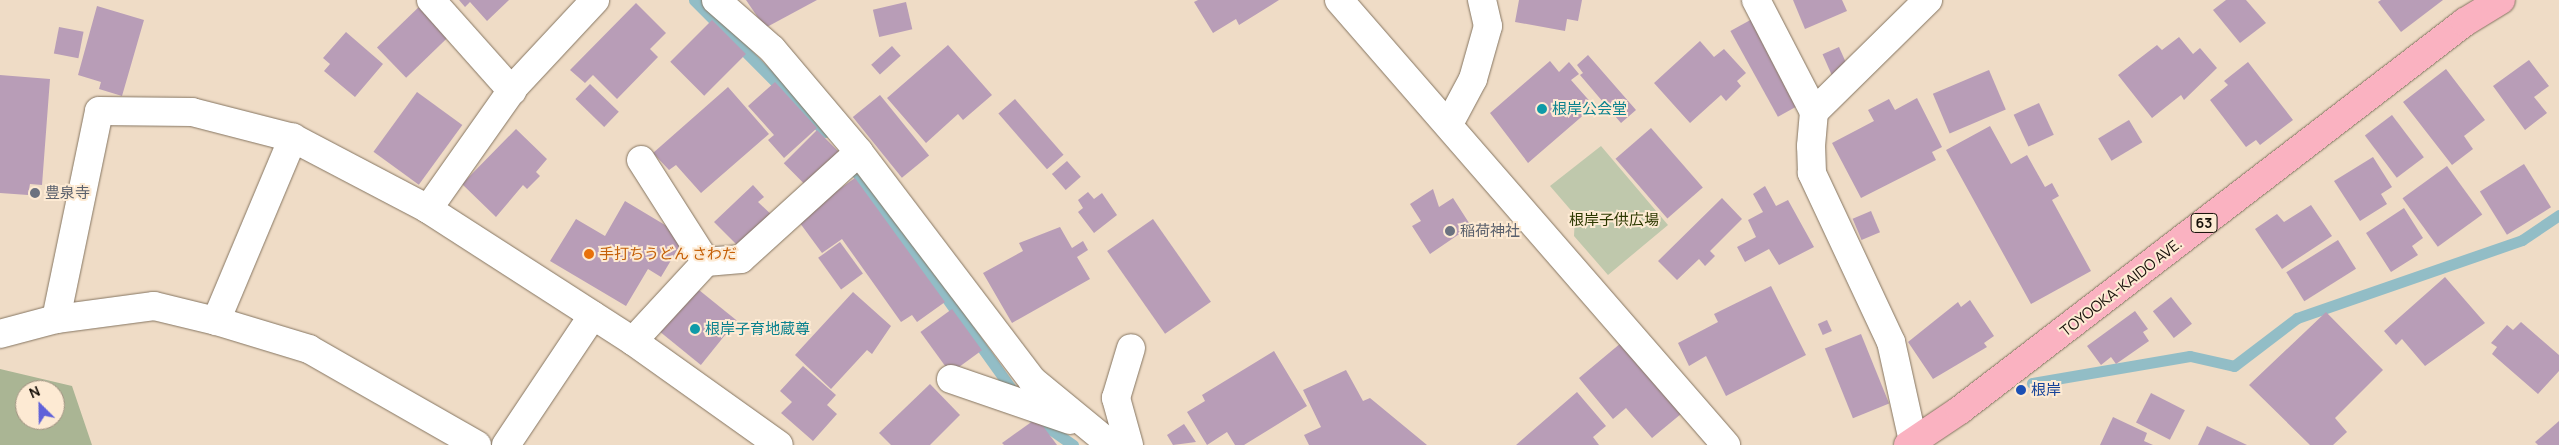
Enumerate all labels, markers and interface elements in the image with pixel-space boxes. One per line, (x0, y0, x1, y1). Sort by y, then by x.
place label: 根岸公会堂 (1552, 100, 1627, 118)
marker: 根岸公会堂 (1536, 103, 1548, 115)
place label: 豊泉寺 (45, 184, 90, 202)
marker: 豊泉寺 (29, 187, 41, 199)
park label: 根岸子供広場 (1569, 211, 1659, 229)
road number: 63 (2190, 212, 2218, 234)
place label: 稲荷神社 (1460, 222, 1520, 240)
marker: 稲荷神社 (1444, 225, 1456, 237)
street label: TOYOOKA-KAIDO AVE. (2057, 234, 2185, 340)
place label: 手打ちうどん さわだ (599, 245, 737, 263)
marker: 手打ちうどん さわだ (583, 248, 595, 260)
place label: 根岸子育地蔵尊 (705, 320, 810, 338)
marker: 根岸子育地蔵尊 (689, 323, 701, 335)
north arrow (15, 380, 65, 430)
text: N (26, 381, 43, 402)
place label: 根岸 (2031, 381, 2061, 399)
marker: 根岸 (2015, 384, 2027, 396)

